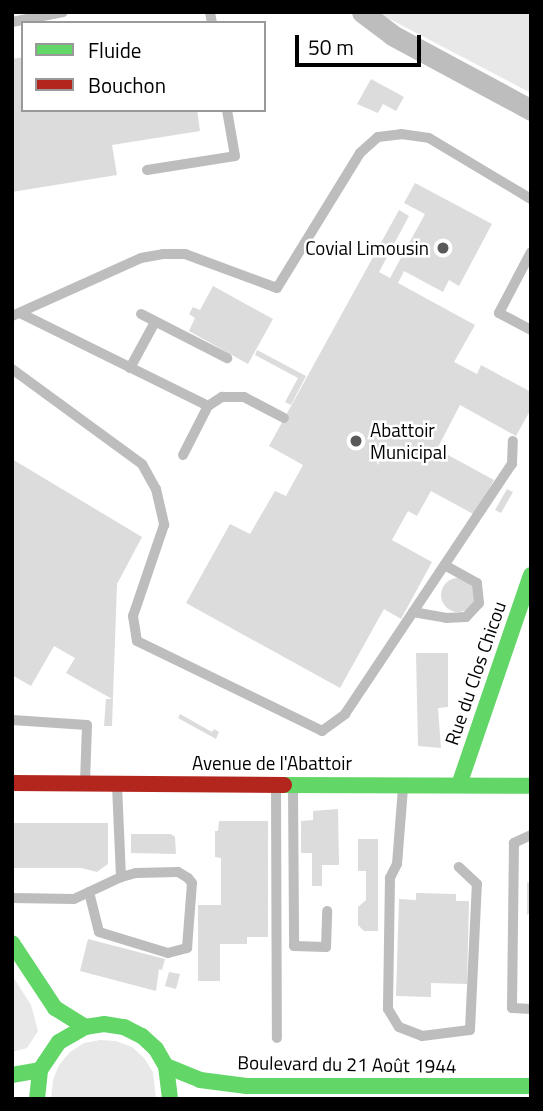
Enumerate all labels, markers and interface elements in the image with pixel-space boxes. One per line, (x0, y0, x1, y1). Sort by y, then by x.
legend (21, 21, 266, 112)
scale bar (298, 21, 424, 65)
text: 50 m (308, 31, 354, 63)
text: Fluide (88, 34, 141, 66)
text: Bouchon (88, 69, 166, 101)
place label: Covial Limousin (305, 237, 429, 259)
marker: Covial Limousin (435, 240, 451, 256)
place label: Abattoir Municipal (370, 419, 447, 463)
marker: Abattoir Municipal (348, 433, 364, 449)
street label: Rue du Clos Chicou (440, 598, 510, 748)
street label: Avenue de l'Abattoir (192, 752, 352, 774)
street label: Boulevard du 21 Août 1944 (237, 1051, 457, 1077)

